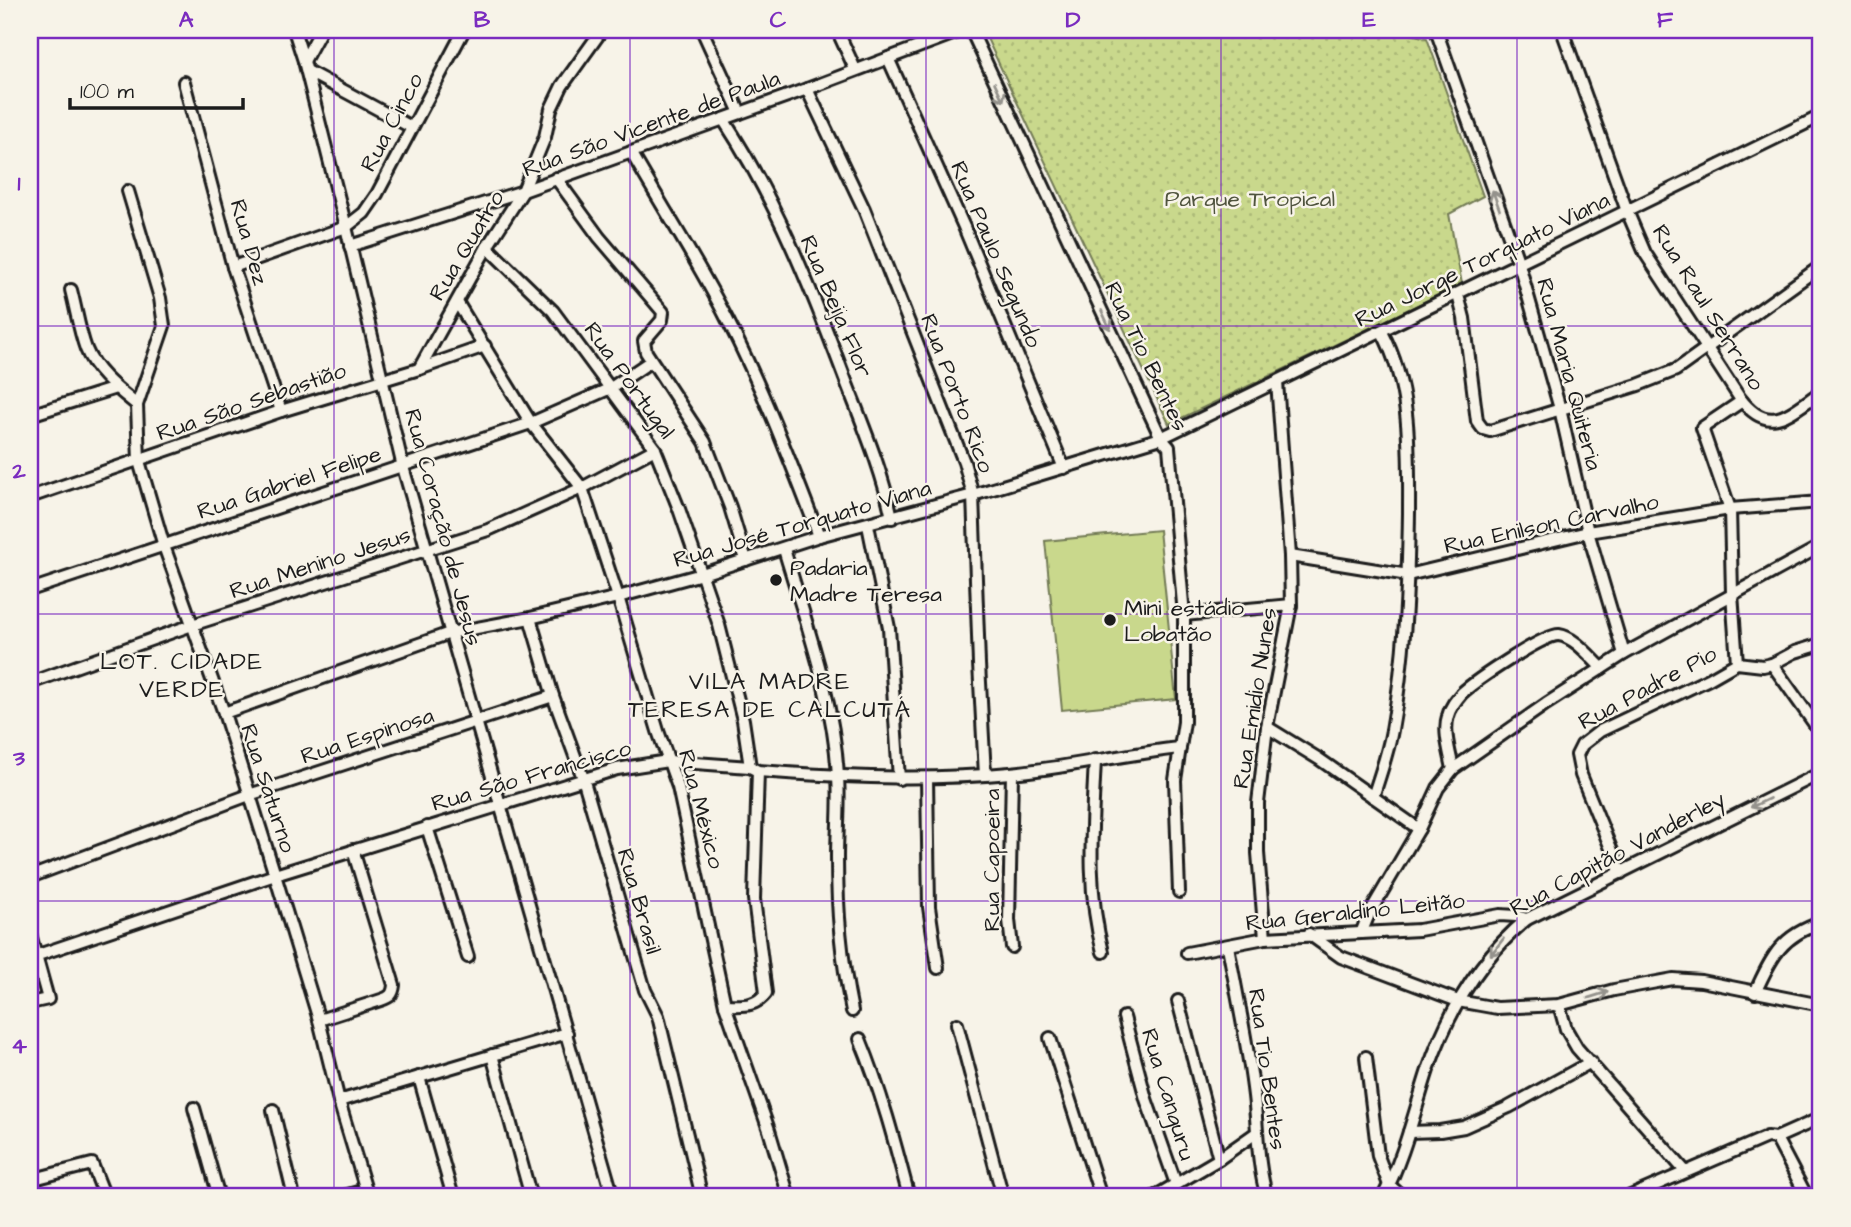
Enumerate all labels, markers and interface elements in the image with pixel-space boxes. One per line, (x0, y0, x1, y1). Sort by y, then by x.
text: A (179, 4, 194, 36)
text: B (474, 4, 491, 36)
text: C (770, 4, 787, 36)
text: D (1066, 4, 1081, 36)
text: E (1362, 4, 1376, 36)
text: F (1657, 4, 1674, 36)
street label: Rua São Vicente de Paula (518, 62, 785, 185)
scale bar (70, 66, 243, 110)
street label: Rua Cinco (352, 67, 431, 178)
text: 100 m (80, 77, 135, 106)
one-way arrow (993, 81, 1006, 102)
street label: Rua Paulo Segundo (941, 156, 1050, 353)
text: 1 (18, 167, 21, 199)
park label: Parque Tropical (1165, 183, 1335, 215)
street label: Rua Quatro (421, 184, 512, 307)
street label: Rua Jorge Torquato Viana (1350, 184, 1616, 336)
one-way arrow (1489, 189, 1501, 211)
street label: Rua Dez (222, 196, 277, 289)
street label: Rua Raul Serrano (1644, 218, 1772, 397)
street label: Rua Beija Flor (792, 230, 881, 383)
street label: Rua Maria Quiteria (1528, 274, 1610, 474)
street label: Rua Tio Bentes (1096, 276, 1196, 436)
street label: Rua Porto Rico (912, 309, 1002, 478)
one-way arrow (1100, 309, 1113, 330)
street label: Rua Portugal (575, 316, 683, 446)
street label: Rua São Sebastião (152, 354, 350, 449)
street label: Rua Coração de Jesus (396, 405, 490, 649)
street label: Rua Gabriel Felipe (193, 438, 385, 528)
text: 2 (11, 455, 26, 487)
street label: Rua José Torquato Viana (670, 472, 935, 576)
street label: Rua Enilson Carvalho (1441, 486, 1662, 562)
street label: Rua Menino Jesus (226, 519, 415, 607)
place label: Padaria Madre Teresa (790, 552, 942, 610)
marker: Padaria Madre Teresa (768, 572, 784, 588)
place label: Mini estádio Lobatão (1124, 592, 1244, 650)
street label: Rua Emidio Nunes (1225, 605, 1285, 791)
marker: Mini estádio Lobatão (1102, 612, 1118, 628)
street label: Rua Padre Pio (1573, 638, 1722, 738)
district label: LOT. CIDADE VERDE (100, 645, 264, 707)
district label: VILA MADRE TERESA DE CALCUTÁ (628, 665, 912, 727)
street label: Rua Espinosa (297, 699, 438, 773)
street label: Rua Saturno (232, 720, 304, 857)
street label: Rua São Francisco (428, 732, 635, 820)
text: 3 (12, 742, 25, 774)
street label: Rua México (670, 746, 732, 872)
street label: Rua Capitão Vanderley (1504, 783, 1732, 925)
street label: Rua Capoeira (976, 788, 1008, 932)
one-way arrow (1750, 797, 1771, 811)
street label: Rua Brasil (609, 845, 669, 958)
street label: Rua Geraldino Leitão (1244, 885, 1466, 939)
one-way arrow (1490, 937, 1505, 956)
street label: Rua Tio Bentes (1240, 986, 1294, 1152)
one-way arrow (1587, 987, 1609, 1000)
street label: Rua Canguru (1132, 1024, 1203, 1164)
text: 4 (11, 1030, 27, 1062)

